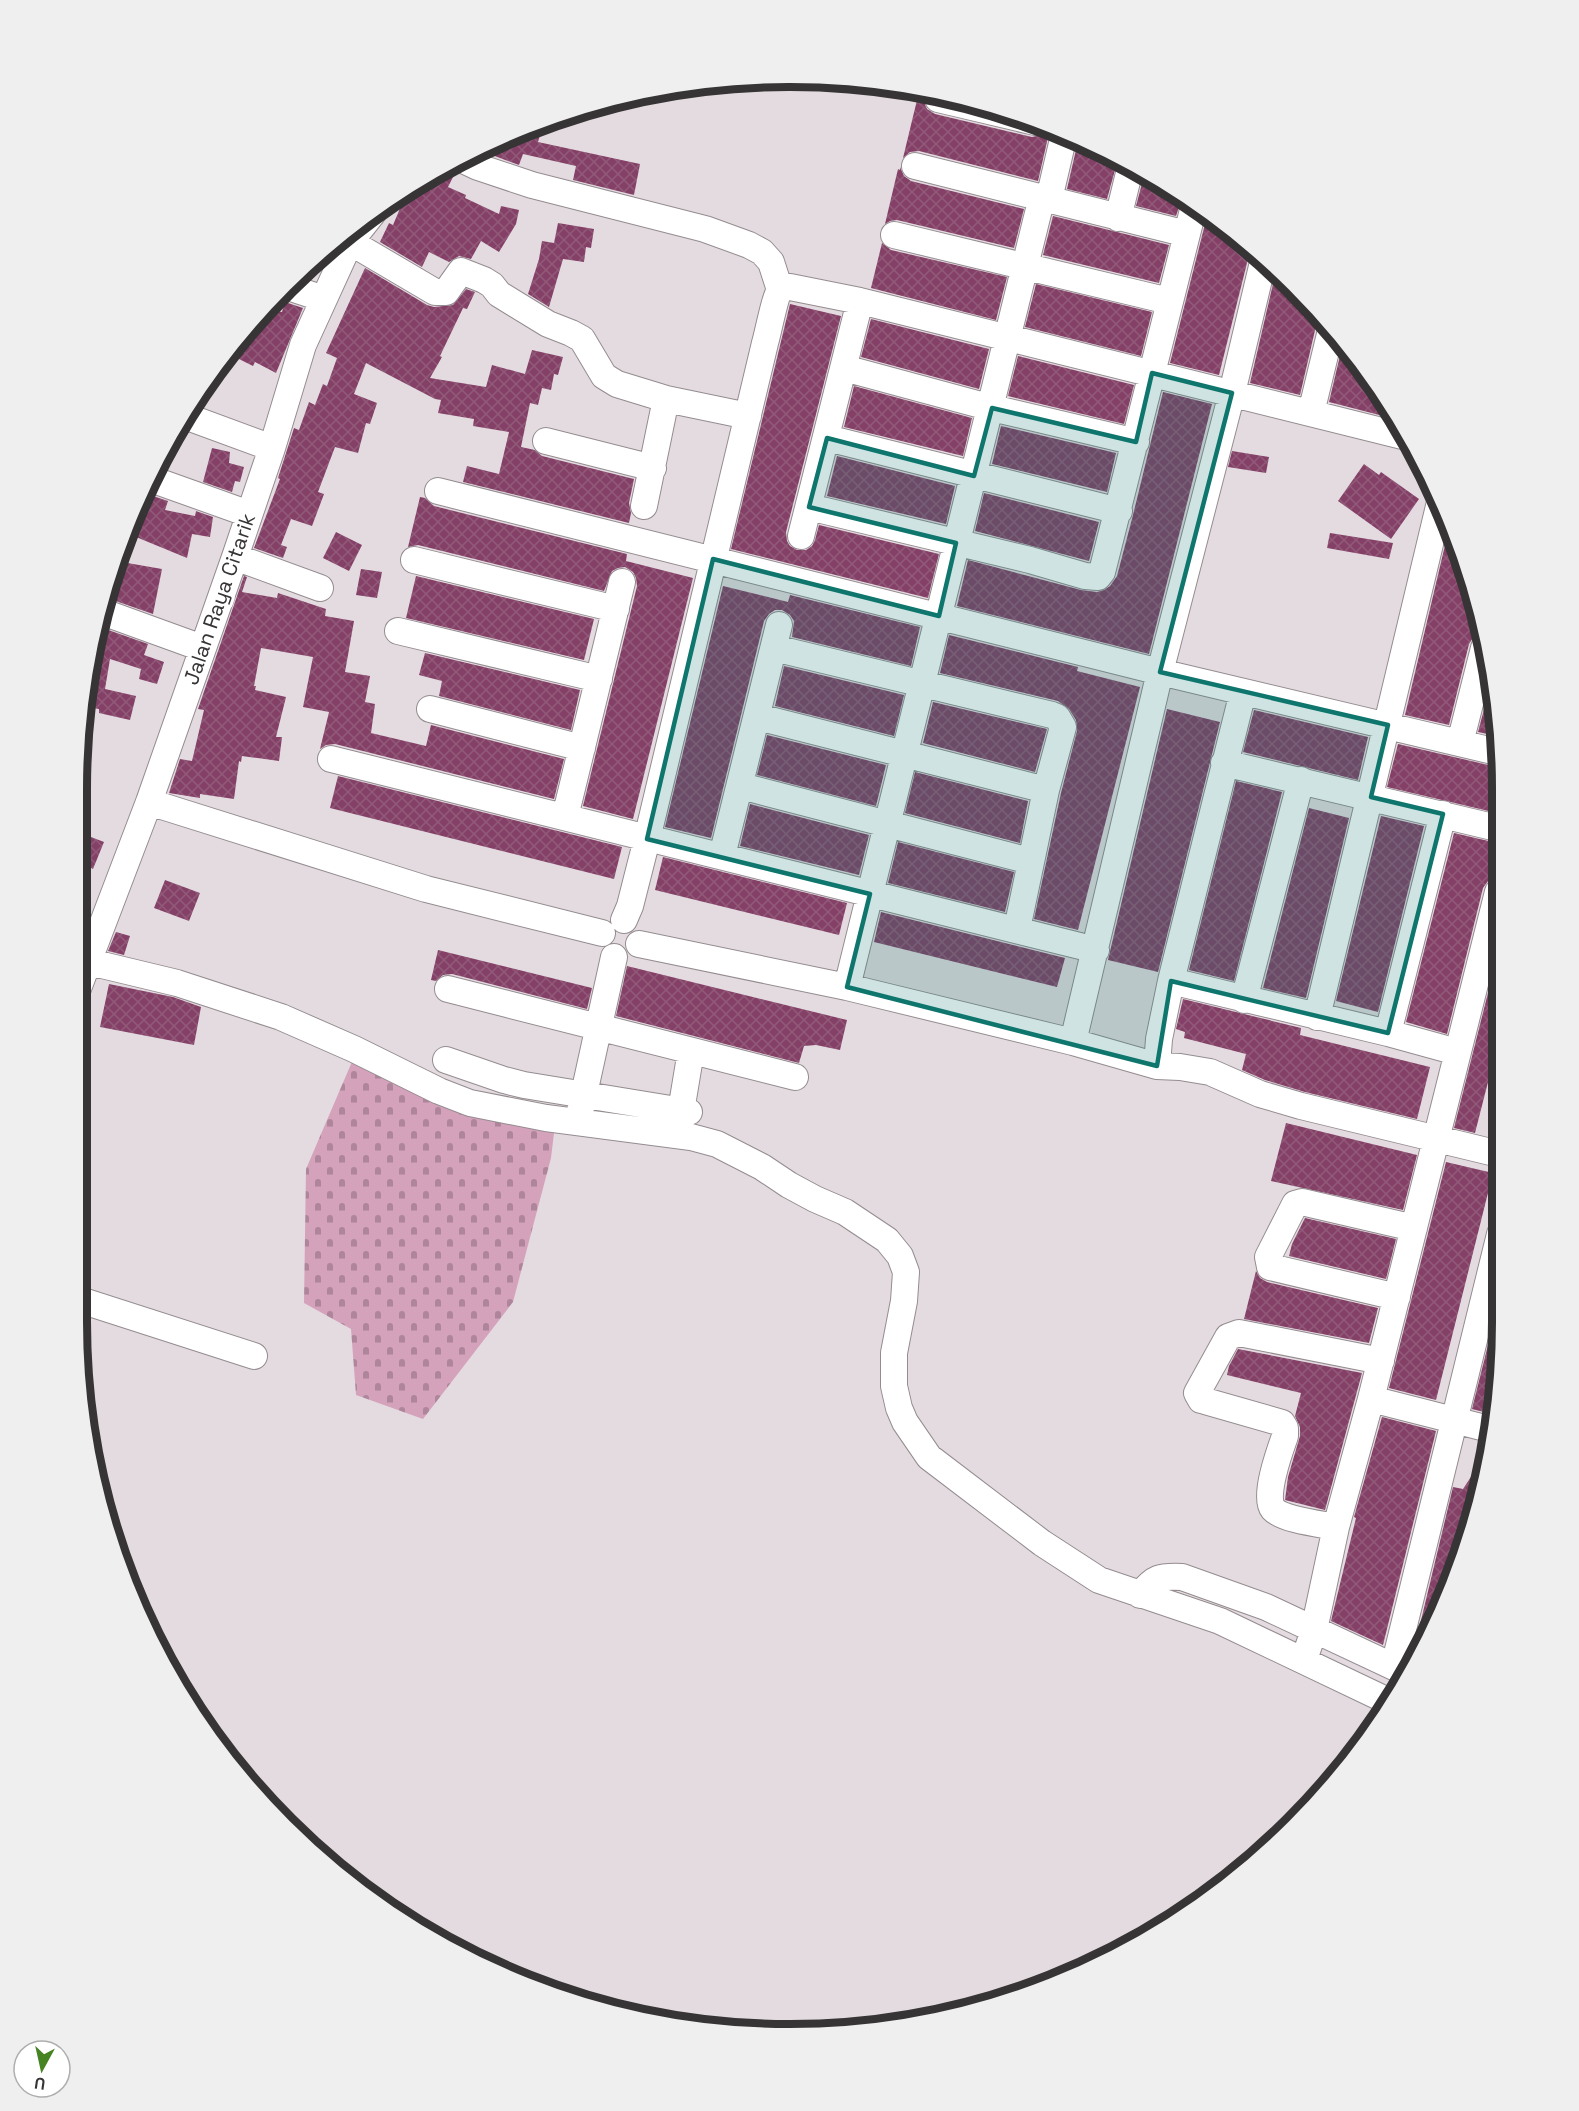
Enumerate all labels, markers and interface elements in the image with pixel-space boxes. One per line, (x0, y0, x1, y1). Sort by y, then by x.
street label: Jalan Raya Citarik (177, 510, 261, 688)
north arrow (12, 2039, 72, 2099)
text: U (33, 2072, 47, 2095)

